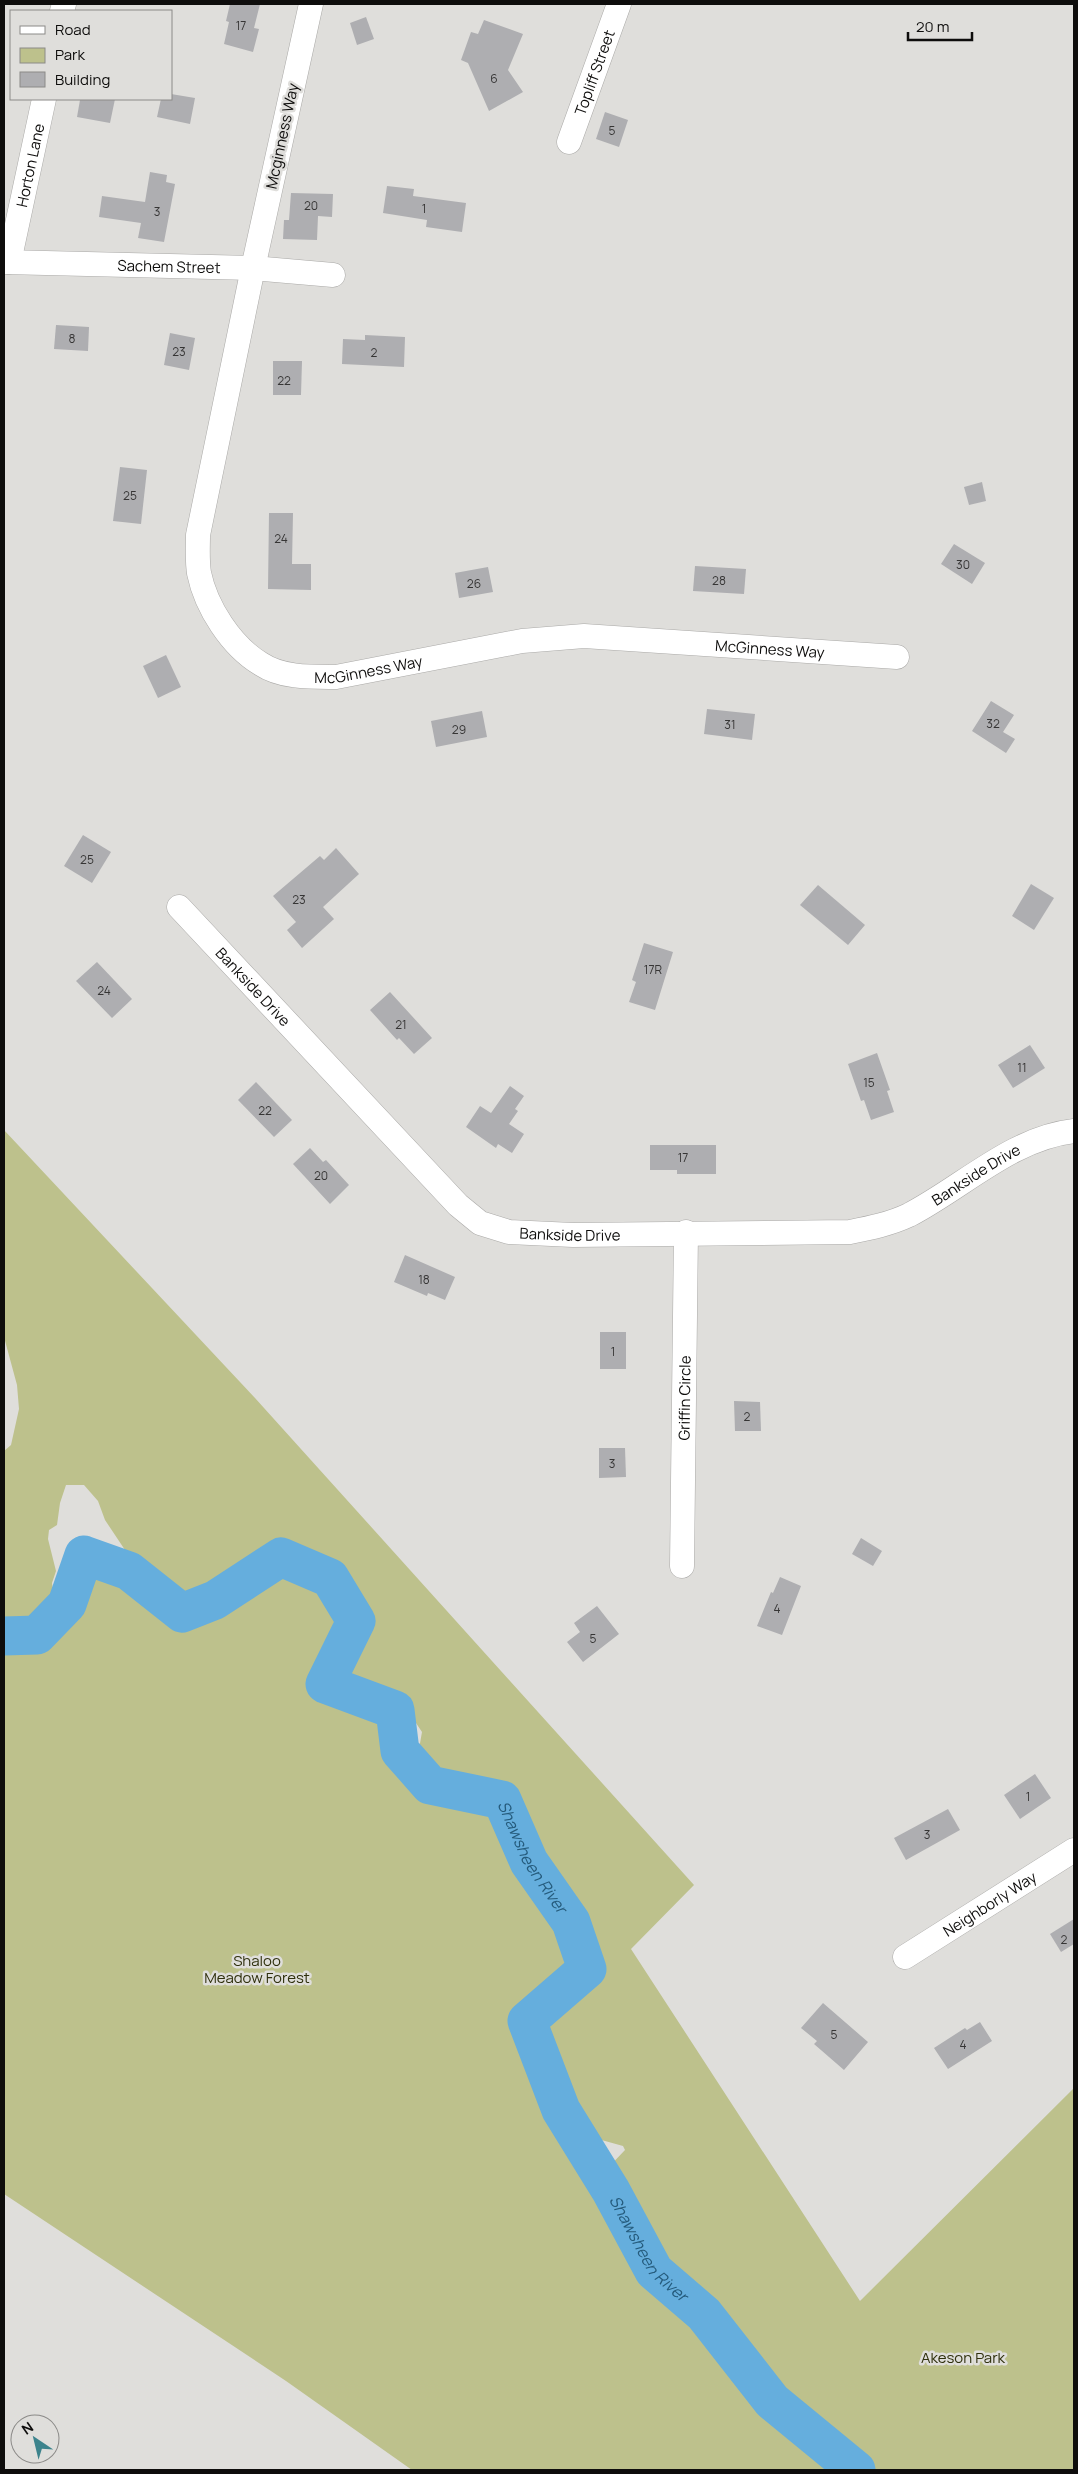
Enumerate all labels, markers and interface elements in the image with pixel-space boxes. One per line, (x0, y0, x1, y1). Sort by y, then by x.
legend (10, 10, 172, 100)
scale bar (908, 10, 972, 42)
text: 20 m (916, 16, 949, 37)
house number: 17 (236, 17, 246, 34)
text: Road (55, 19, 91, 40)
street label: Topliff Street (569, 27, 619, 118)
text: Park (55, 44, 85, 65)
text: Building (55, 69, 110, 90)
house number: 6 (490, 70, 498, 87)
street label: Mcginness Way (261, 81, 303, 191)
street label: Horton Lane (11, 121, 49, 209)
house number: 5 (609, 122, 616, 139)
house number: 20 (304, 197, 318, 214)
house number: 1 (422, 200, 426, 217)
house number: 3 (154, 203, 160, 220)
street label: Sachem Street (117, 254, 221, 278)
house number: 8 (69, 330, 76, 347)
house number: 23 (172, 343, 186, 360)
house number: 2 (371, 344, 378, 361)
house number: 22 (277, 372, 291, 389)
house number: 25 (123, 487, 137, 504)
house number: 24 (274, 530, 288, 547)
house number: 30 (956, 556, 970, 573)
house number: 28 (712, 572, 726, 589)
house number: 26 (467, 575, 481, 592)
street label: McGinness Way (715, 634, 825, 663)
street label: McGinness Way (314, 650, 424, 688)
house number: 32 (986, 715, 1000, 732)
house number: 31 (724, 716, 736, 733)
house number: 29 (452, 721, 466, 738)
house number: 25 (80, 851, 94, 868)
house number: 23 (292, 891, 306, 908)
street label: Bankside Drive (211, 943, 296, 1031)
house number: 17R (644, 961, 663, 978)
house number: 24 (97, 982, 111, 999)
house number: 21 (395, 1016, 407, 1033)
house number: 11 (1017, 1059, 1027, 1076)
house number: 15 (863, 1074, 875, 1091)
house number: 22 (258, 1102, 272, 1119)
street label: Bankside Drive (928, 1139, 1024, 1210)
house number: 17 (678, 1149, 688, 1166)
house number: 20 (314, 1167, 328, 1184)
street label: Bankside Drive (519, 1222, 621, 1246)
house number: 18 (418, 1271, 430, 1288)
house number: 1 (611, 1343, 615, 1360)
street label: Griffin Circle (673, 1355, 695, 1441)
house number: 2 (744, 1408, 751, 1425)
house number: 3 (609, 1455, 615, 1472)
house number: 4 (773, 1600, 781, 1617)
house number: 5 (590, 1630, 597, 1647)
house number: 1 (1026, 1788, 1030, 1805)
water label: Shawsheen River (493, 1797, 574, 1919)
house number: 3 (924, 1826, 930, 1843)
street label: Neighborly Way (939, 1866, 1040, 1941)
house number: 2 (1061, 1931, 1068, 1948)
park label: Shaloo Meadow Forest (204, 1950, 310, 1988)
house number: 5 (831, 2026, 838, 2043)
house number: 4 (959, 2036, 967, 2053)
water label: Shawsheen River (604, 2191, 694, 2308)
park label: Akeson Park (921, 2347, 1006, 2368)
north arrow (10, 2414, 60, 2464)
text: N (18, 2417, 37, 2439)

